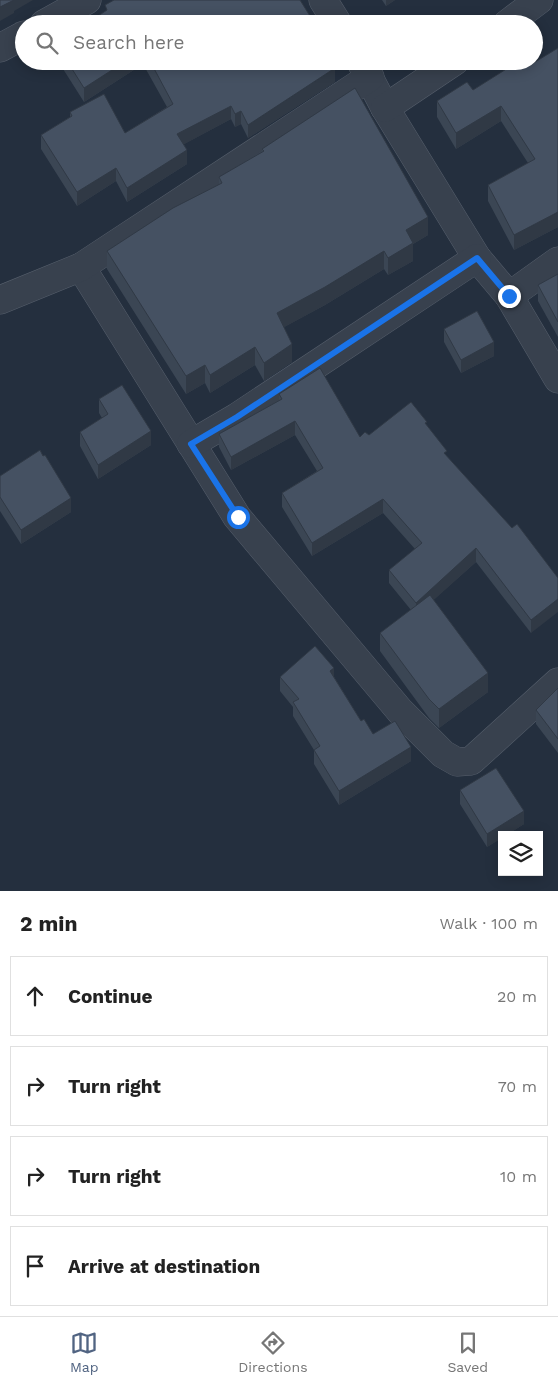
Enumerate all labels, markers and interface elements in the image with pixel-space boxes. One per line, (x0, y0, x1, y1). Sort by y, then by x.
search box (15, 15, 543, 70)
icon: search (33, 29, 61, 57)
text: Search here (73, 31, 184, 54)
route end (498, 285, 521, 308)
route start (227, 506, 250, 529)
map controls (498, 831, 543, 876)
button: layers (498, 831, 543, 876)
text: 2 min (20, 911, 77, 936)
text: Walk · 100 m (440, 914, 538, 933)
icon: ahead (21, 982, 49, 1010)
text: Continue (68, 985, 152, 1008)
text: 20 m (497, 987, 537, 1006)
icon: right (21, 1072, 49, 1100)
text: Turn right (68, 1075, 161, 1098)
text: 70 m (498, 1077, 537, 1096)
icon: right (21, 1162, 49, 1190)
text: Turn right (68, 1165, 161, 1188)
text: 10 m (500, 1167, 537, 1186)
icon: arrive (21, 1252, 49, 1280)
text: Arrive at destination (68, 1255, 260, 1278)
tab: Map (70, 1329, 99, 1375)
tab: Directions (238, 1329, 308, 1375)
tab: Saved (447, 1329, 488, 1375)

